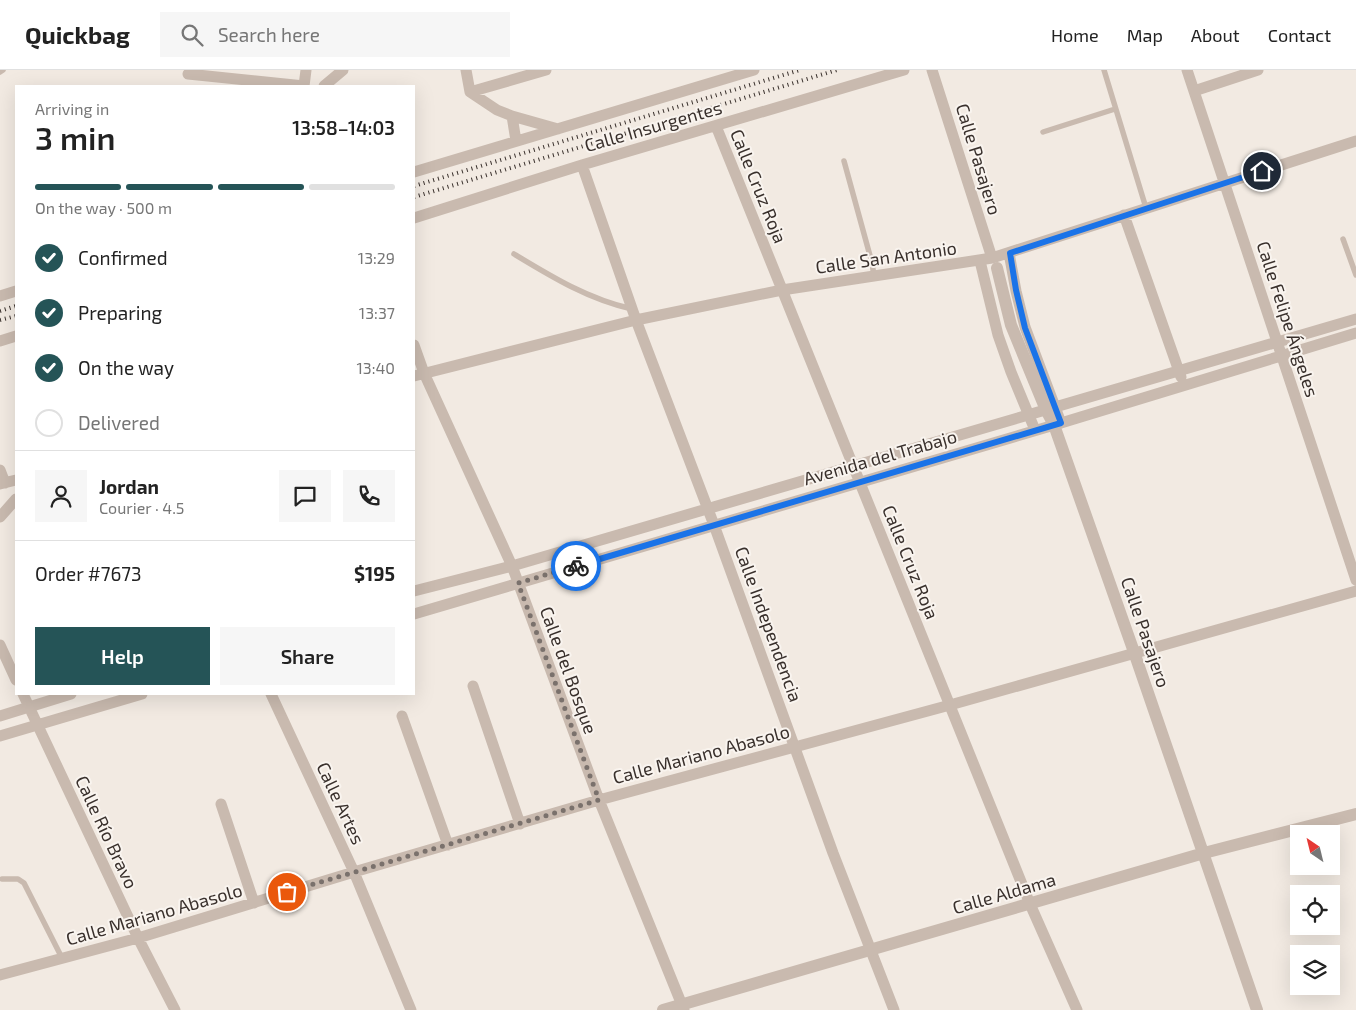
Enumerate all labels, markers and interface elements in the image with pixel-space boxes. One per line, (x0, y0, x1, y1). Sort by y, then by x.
search box (160, 12, 510, 57)
text: Quickbag (25, 20, 130, 49)
icon: search (178, 21, 206, 49)
text: Search here (218, 23, 320, 46)
text: Home (1051, 24, 1099, 46)
text: Map (1127, 24, 1163, 46)
text: About (1191, 24, 1240, 46)
text: Contact (1268, 24, 1331, 46)
street label: Calle Insurgentes (582, 96, 724, 156)
text: Arriving in (35, 99, 109, 118)
street label: Calle Pasajero (952, 101, 1006, 217)
text: 13:58–14:03 (292, 116, 395, 139)
text: 3 min (35, 118, 116, 156)
street label: Calle Cruz Roja (726, 126, 792, 246)
pin (1241, 150, 1283, 192)
icon: home (1248, 157, 1276, 185)
text: On the way · 500 m (35, 198, 172, 217)
street label: Calle San Antonio (814, 236, 958, 278)
street label: Calle Felipe Ángeles (1252, 238, 1324, 400)
icon: check (35, 244, 63, 272)
text: Confirmed (78, 246, 168, 269)
text: 13:29 (358, 248, 395, 267)
icon: check (35, 299, 63, 327)
text: Preparing (78, 301, 162, 324)
text: 13:37 (359, 303, 395, 322)
icon: check (35, 354, 63, 382)
text: On the way (78, 356, 174, 379)
text: 13:40 (356, 358, 395, 377)
text: Delivered (78, 411, 160, 434)
street label: Avenida del Trabajo (801, 425, 959, 489)
button: person (35, 470, 87, 522)
button: chat (279, 470, 331, 522)
button: phone (343, 470, 395, 522)
text: Jordan (99, 475, 159, 498)
text: Courier · 4.5 (99, 498, 184, 517)
street label: Calle Cruz Roja (878, 502, 944, 622)
courier (551, 541, 601, 591)
street label: Calle Independencia (731, 543, 807, 705)
icon: bike (562, 552, 590, 580)
text: Order #7673 (35, 562, 142, 585)
text: $195 (354, 562, 395, 585)
street label: Calle Pasajero (1117, 574, 1175, 690)
street label: Calle del Bosque (536, 603, 602, 737)
button: Help (35, 627, 210, 685)
button: Share (220, 627, 395, 685)
street label: Calle Mariano Abasolo (610, 720, 792, 788)
street label: Calle Artes (312, 758, 370, 848)
street label: Calle Río Bravo (71, 772, 143, 892)
north arrow (1290, 825, 1340, 875)
map controls (1290, 825, 1340, 995)
street label: Calle Aldama (950, 868, 1058, 918)
pin (266, 871, 308, 913)
street label: Calle Mariano Abasolo (63, 878, 245, 950)
icon: bag (273, 878, 301, 906)
button: locate (1290, 885, 1340, 935)
button: layers (1290, 945, 1340, 995)

